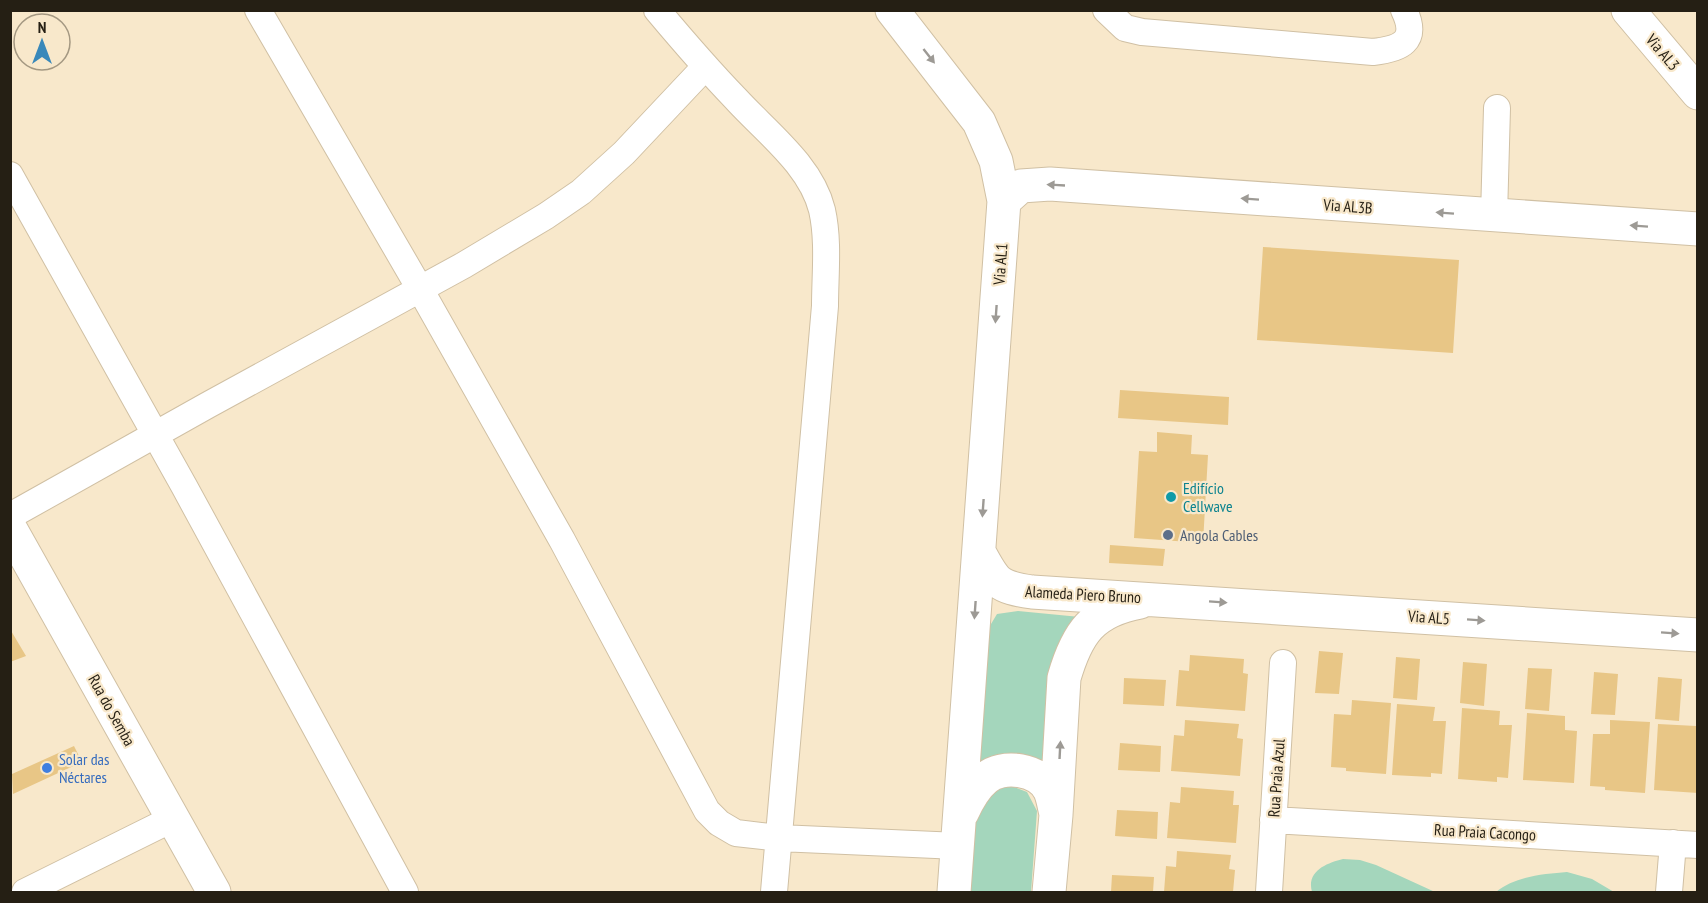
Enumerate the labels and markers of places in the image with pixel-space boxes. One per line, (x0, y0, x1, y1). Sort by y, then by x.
place label: Edifício Cellwave (1183, 478, 1233, 516)
marker: Edifício Cellwave (1164, 490, 1178, 504)
place label: Angola Cables (1180, 525, 1258, 545)
marker: Angola Cables (1161, 528, 1175, 542)
place label: Solar das Néctares (59, 749, 109, 787)
marker: Solar das Néctares (40, 761, 54, 775)

